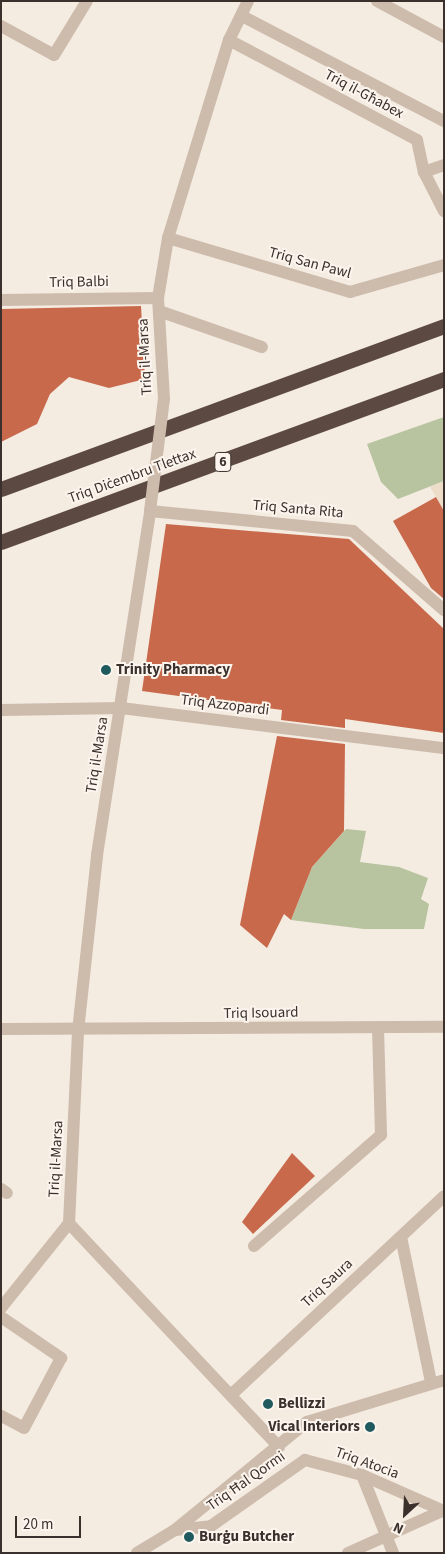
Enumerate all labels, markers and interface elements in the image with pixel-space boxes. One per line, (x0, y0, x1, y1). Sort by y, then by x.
street label: Triq il-Għabex (321, 66, 407, 122)
street label: Triq San Pawl (267, 243, 353, 283)
street label: Triq Balbi (49, 272, 109, 292)
street label: Triq il-Marsa (134, 318, 156, 396)
street label: Triq Diċembru Tlettax (66, 445, 198, 507)
road number: 6 (214, 451, 232, 474)
street label: Triq Santa Rita (252, 496, 344, 522)
place label: Trinity Pharmacy (116, 661, 230, 679)
marker: Trinity Pharmacy (100, 664, 112, 676)
street label: Triq Azzopardi (180, 691, 270, 719)
street label: Triq il-Marsa (82, 715, 112, 795)
street label: Triq Isouard (223, 1003, 299, 1023)
street label: Triq il-Marsa (45, 1120, 67, 1198)
street label: Triq Saura (298, 1255, 356, 1311)
place label: Bellizzi (278, 1395, 326, 1413)
marker: Bellizzi (262, 1398, 274, 1410)
place label: Vical Interiors (268, 1418, 360, 1436)
marker: Vical Interiors (364, 1421, 376, 1433)
street label: Triq Atocia (333, 1443, 401, 1483)
street label: Triq Ħal Qormi (203, 1447, 289, 1515)
north arrow (380, 1489, 430, 1539)
scale bar (18, 1506, 84, 1538)
text: 20 m (23, 1514, 53, 1535)
text: N (390, 1517, 407, 1539)
place label: Burġu Butcher (199, 1528, 294, 1546)
marker: Burġu Butcher (183, 1531, 195, 1543)

